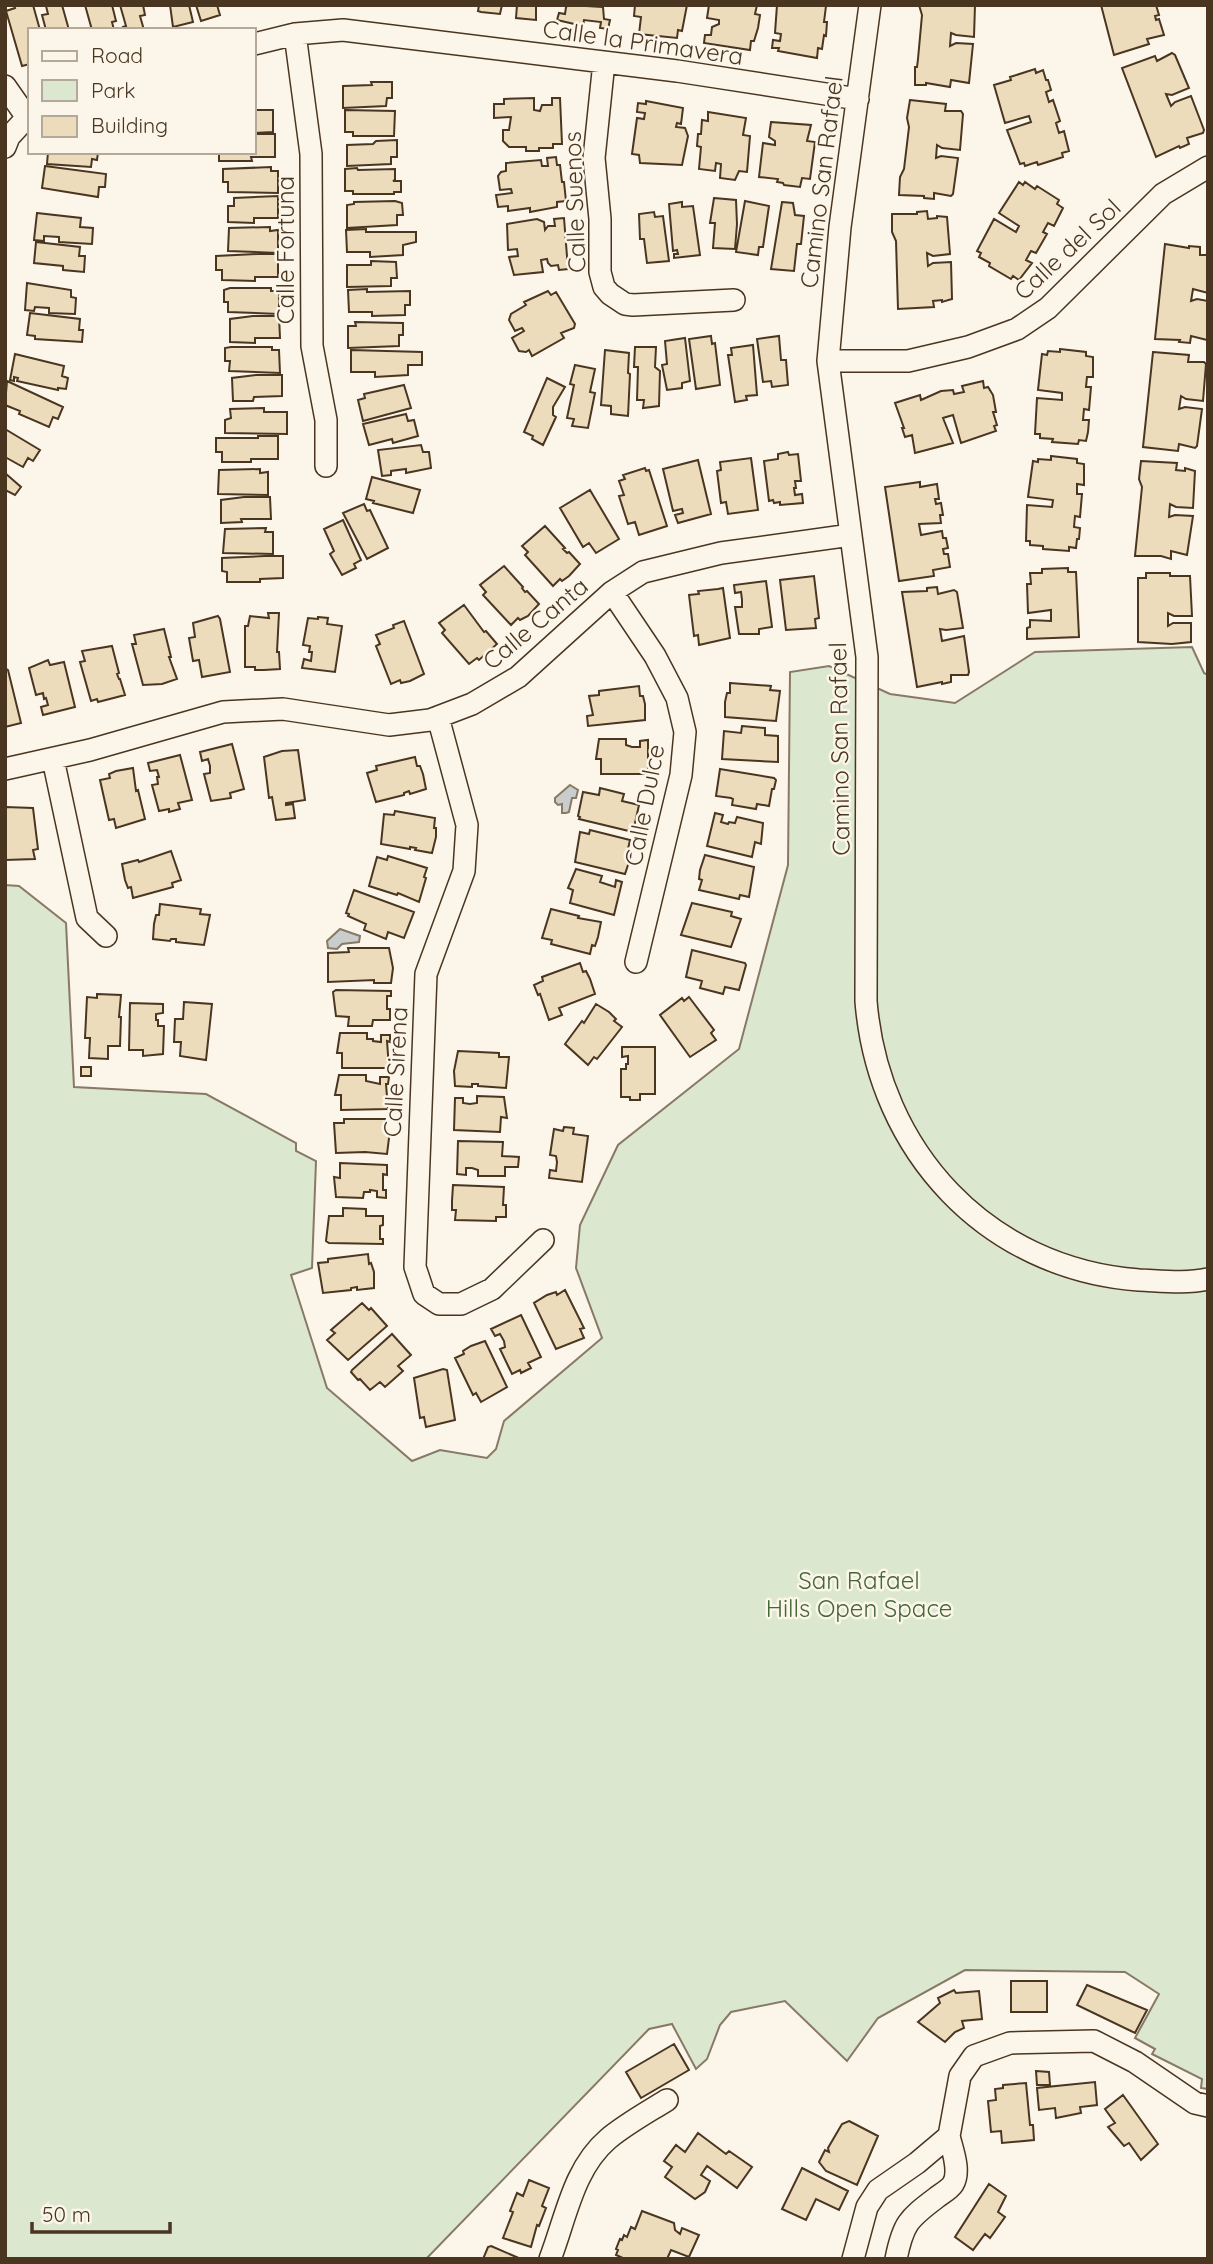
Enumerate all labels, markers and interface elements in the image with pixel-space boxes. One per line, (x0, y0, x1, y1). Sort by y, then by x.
street label: Calle la Primavera (541, 13, 745, 71)
legend (28, 28, 256, 154)
text: Road (91, 42, 143, 68)
street label: Camino San Rafael (793, 74, 849, 290)
text: Park (91, 77, 135, 103)
text: Building (91, 112, 168, 138)
street label: Calle Suenos (557, 131, 591, 273)
street label: Calle Fortuna (270, 176, 300, 324)
street label: Calle del Sol (1007, 192, 1127, 306)
street label: Calle Canta (476, 570, 594, 676)
street label: Camino San Rafael (822, 642, 856, 856)
street label: Calle Dulce (618, 742, 670, 868)
street label: Calle Sirena (377, 1006, 413, 1138)
park label: San Rafael Hills Open Space (766, 1565, 952, 1623)
scale bar (32, 2190, 170, 2234)
text: 50 m (42, 2201, 91, 2227)

